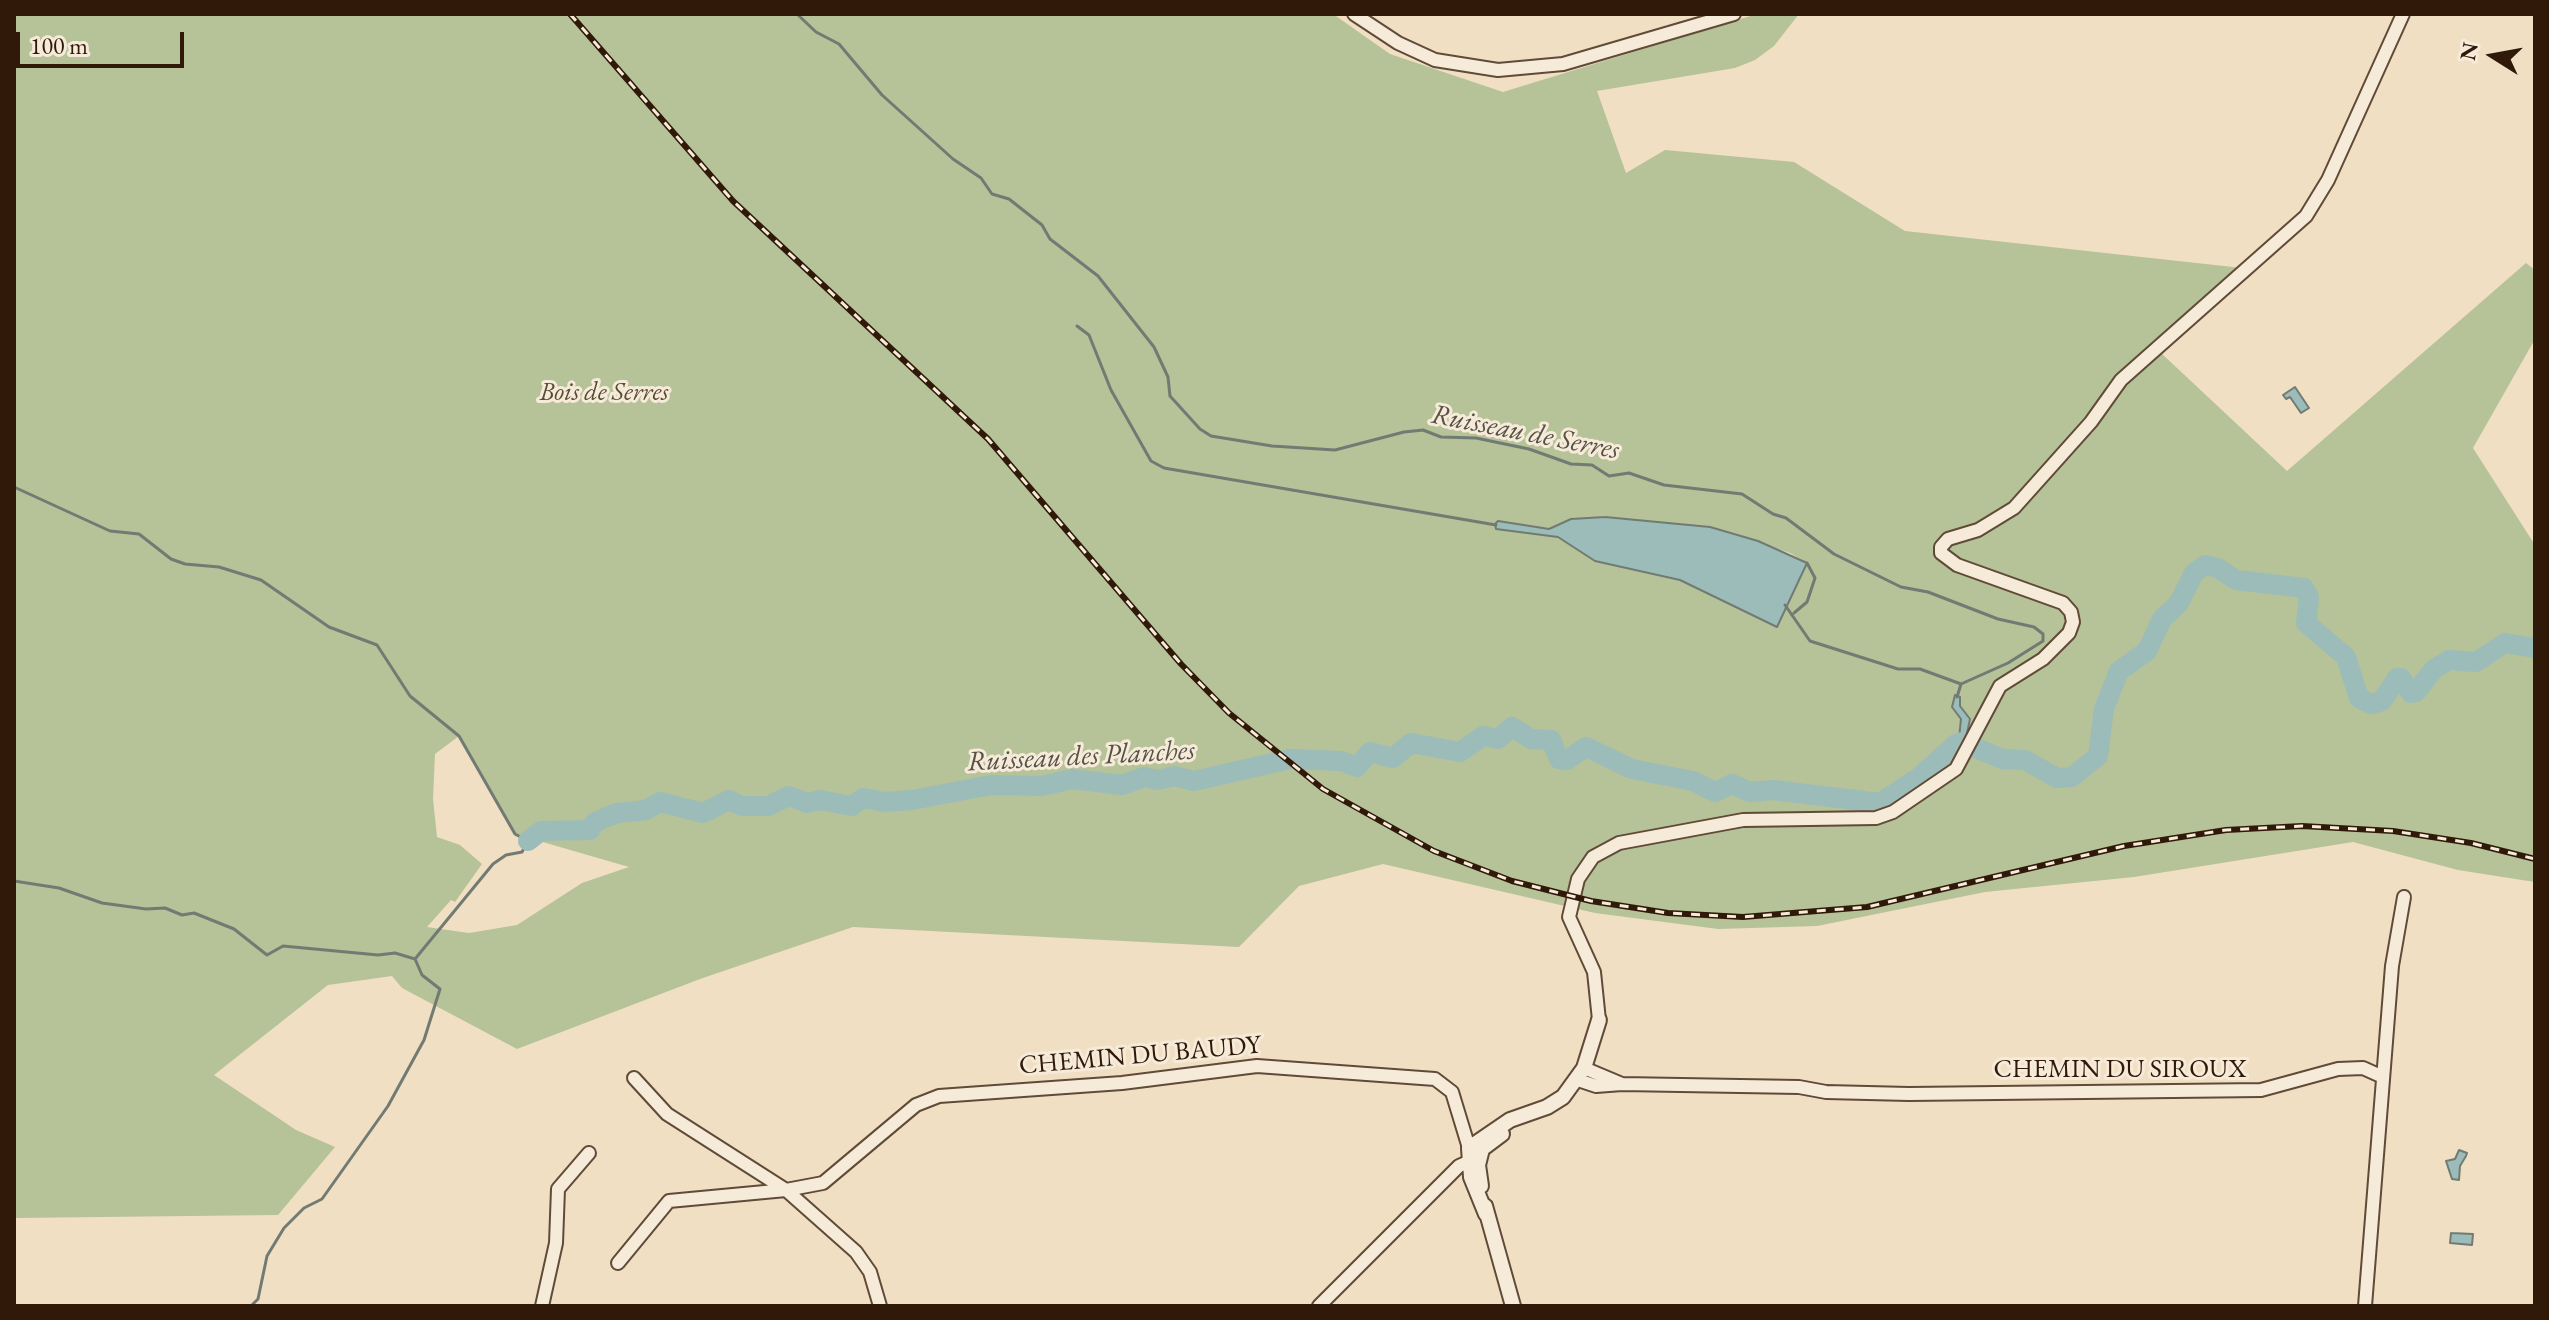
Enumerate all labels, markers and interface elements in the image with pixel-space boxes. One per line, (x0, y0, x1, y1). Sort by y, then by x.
scale bar (20, 16, 188, 66)
north arrow (2453, 16, 2533, 96)
text: 100 m (30, 30, 88, 61)
text: N (2453, 40, 2485, 63)
park label: Bois de Serres (539, 377, 669, 409)
water label: Ruisseau de Serres (1428, 398, 1622, 468)
water label: Ruisseau des Planches (966, 734, 1196, 780)
street label: CHEMIN DU BAUDY (1018, 1030, 1262, 1082)
street label: CHEMIN DU SIROUX (1993, 1054, 2247, 1086)

